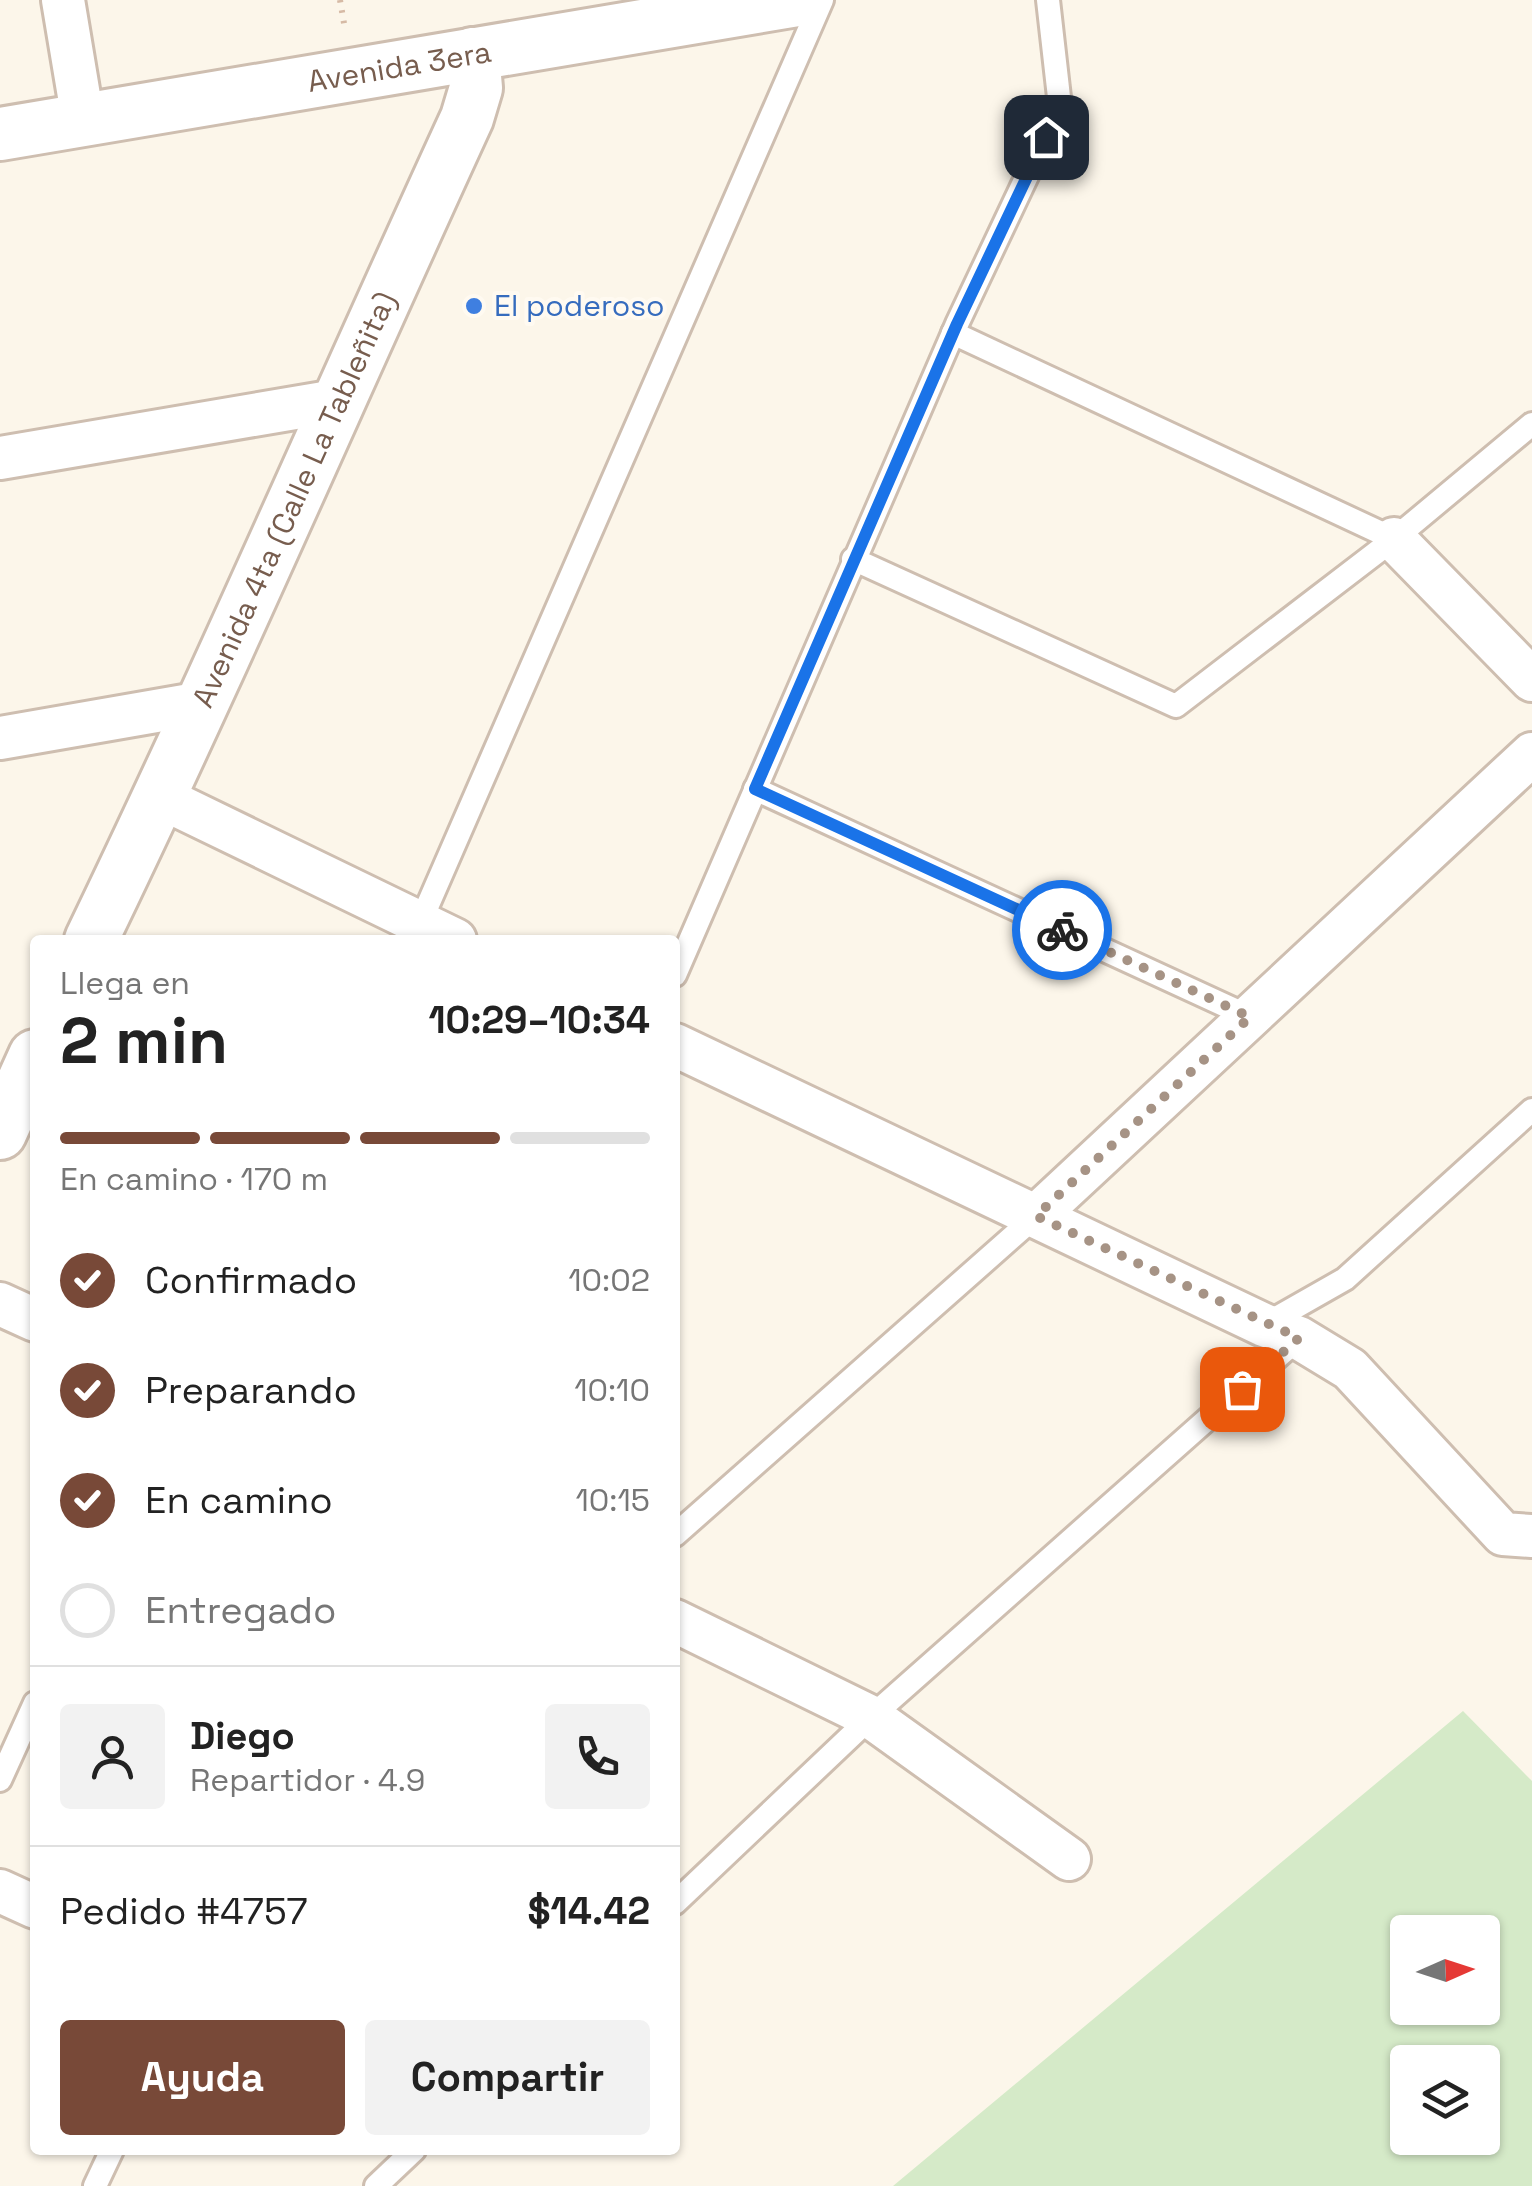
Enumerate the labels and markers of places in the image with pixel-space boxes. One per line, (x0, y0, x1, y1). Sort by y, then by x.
pin (1004, 95, 1089, 180)
place label: El poderoso (494, 286, 665, 325)
marker: El poderoso (463, 295, 485, 317)
pin (1200, 1347, 1285, 1432)

